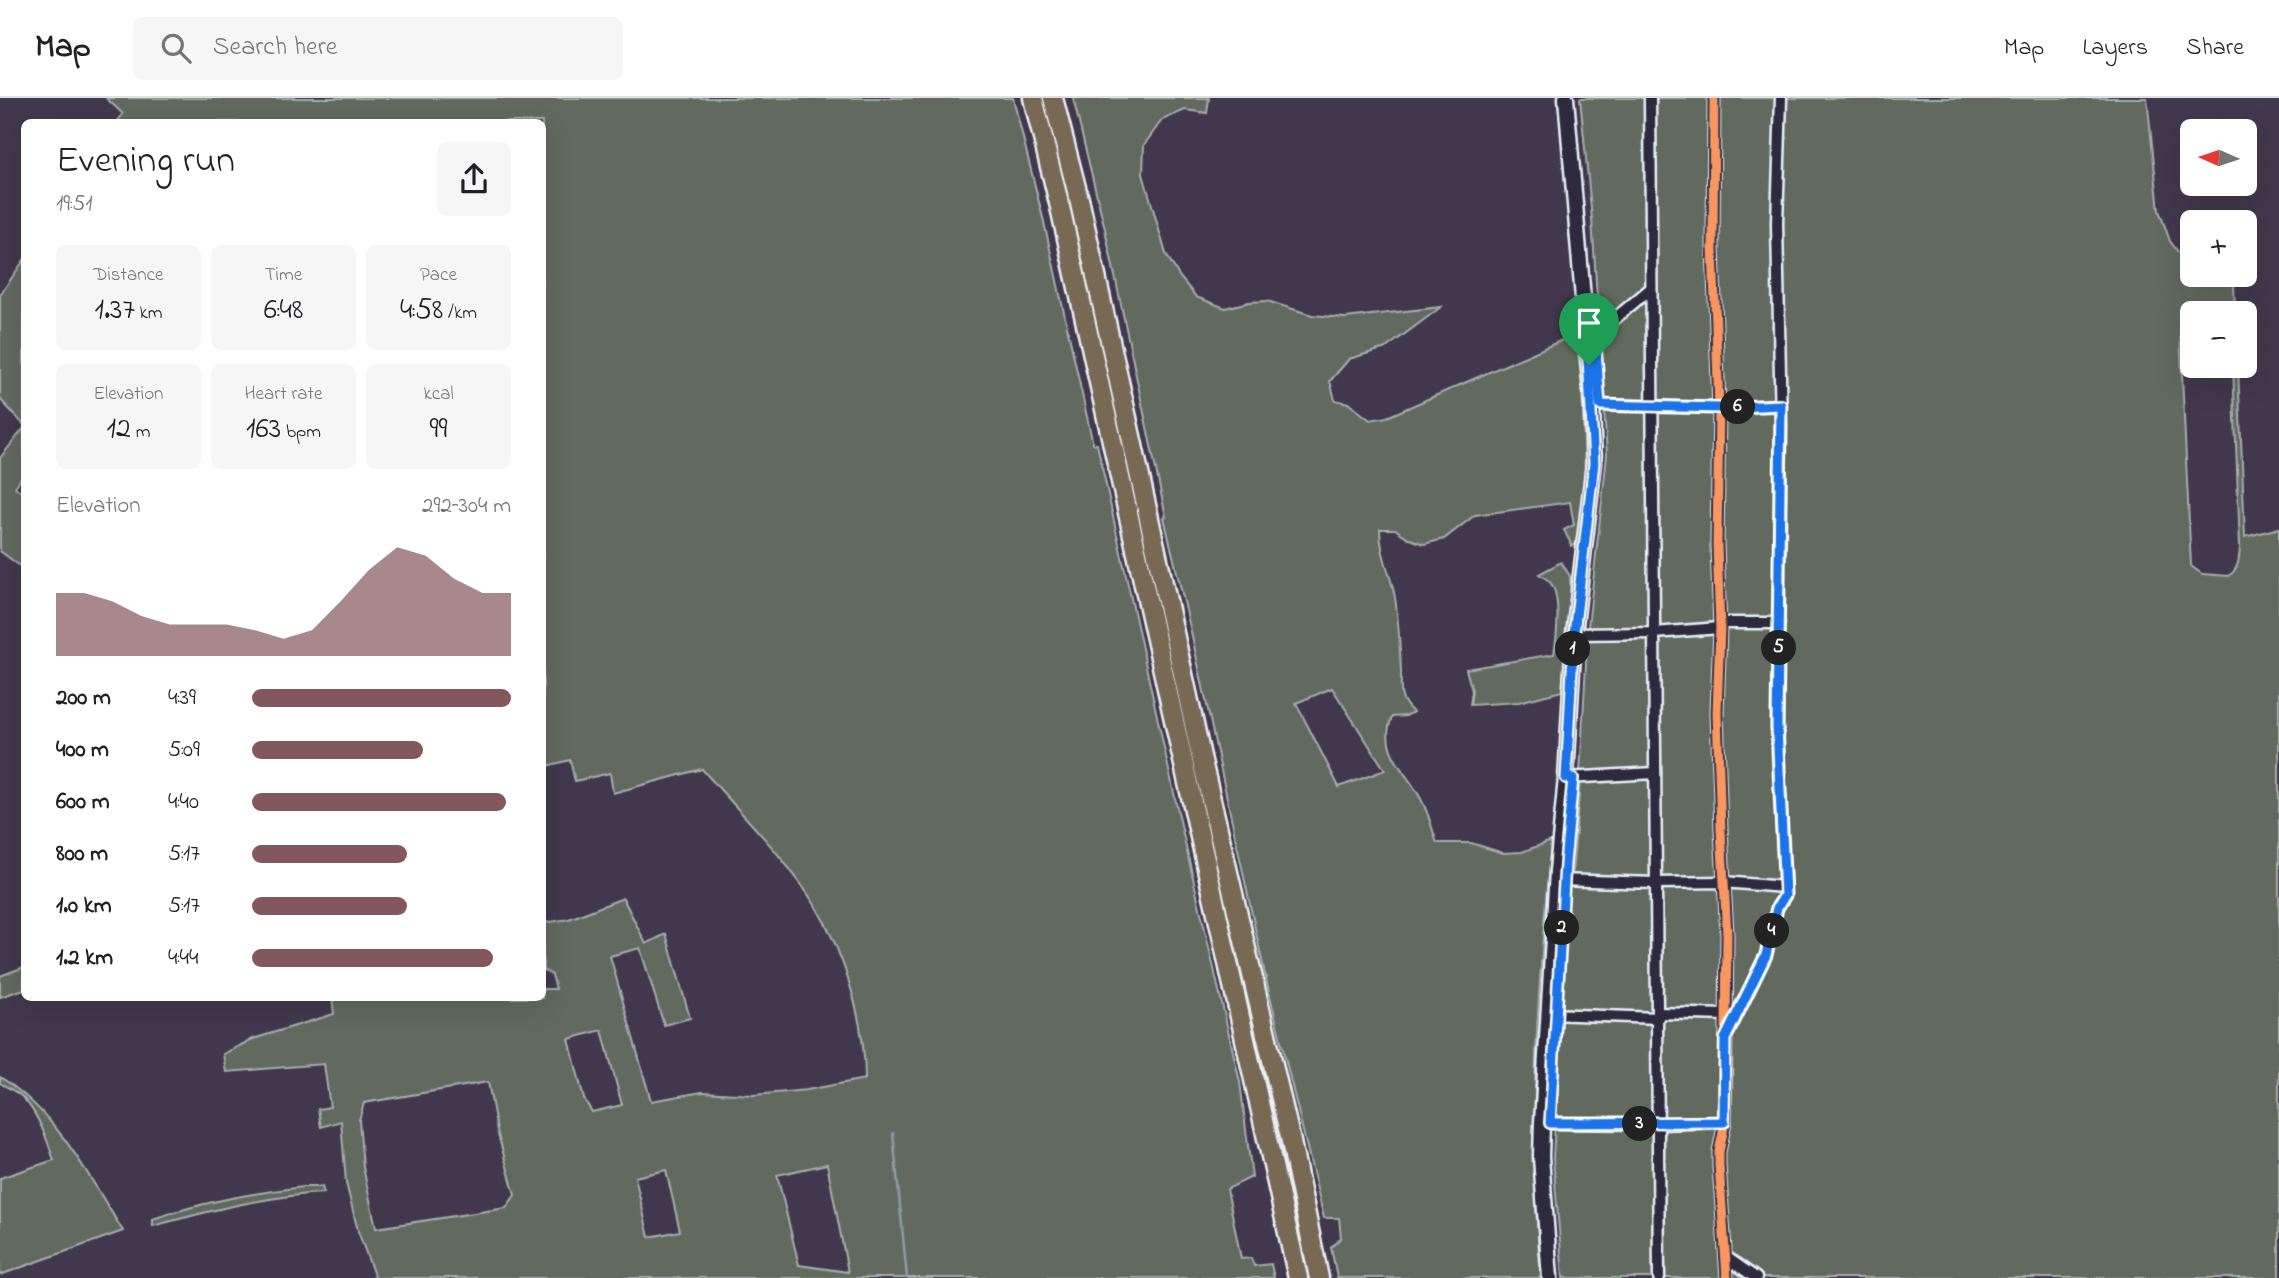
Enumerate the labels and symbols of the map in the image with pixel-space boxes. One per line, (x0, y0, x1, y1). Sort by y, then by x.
north arrow (2180, 119, 2258, 196)
pin (1559, 293, 1619, 365)
pin: 6 (1720, 390, 1756, 424)
pin: 5 (1762, 630, 1796, 666)
pin: 1 (1556, 632, 1590, 666)
pin: 2 (1544, 910, 1580, 946)
pin: 4 (1754, 914, 1790, 948)
pin: 3 (1622, 1107, 1658, 1142)

